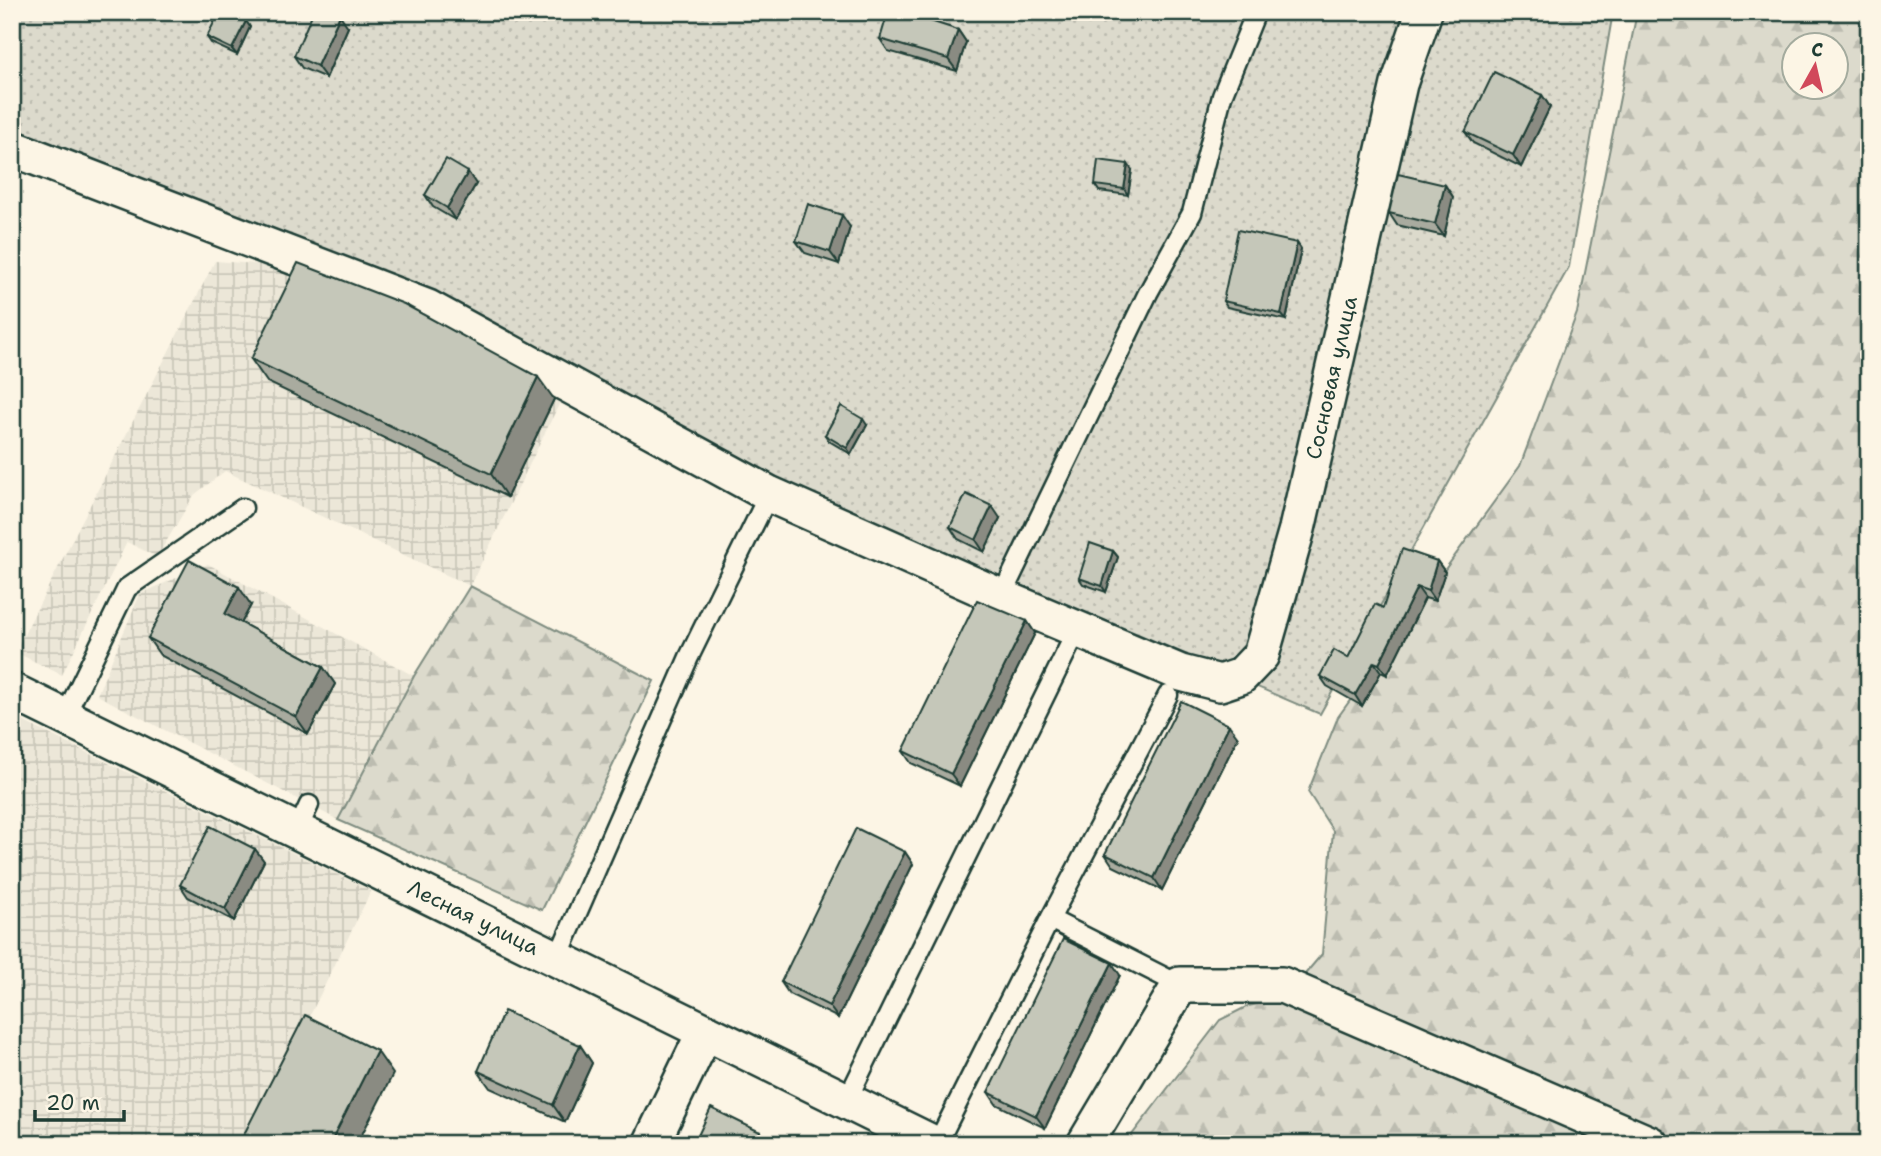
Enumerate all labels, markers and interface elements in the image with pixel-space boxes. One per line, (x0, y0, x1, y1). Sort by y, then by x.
north arrow (1780, 32, 1850, 102)
text: С (1810, 36, 1825, 63)
street label: Сосновая улица (1299, 293, 1364, 462)
street label: Лесная улица (403, 874, 544, 962)
scale bar (35, 1079, 124, 1123)
text: 20 m (46, 1089, 100, 1117)

